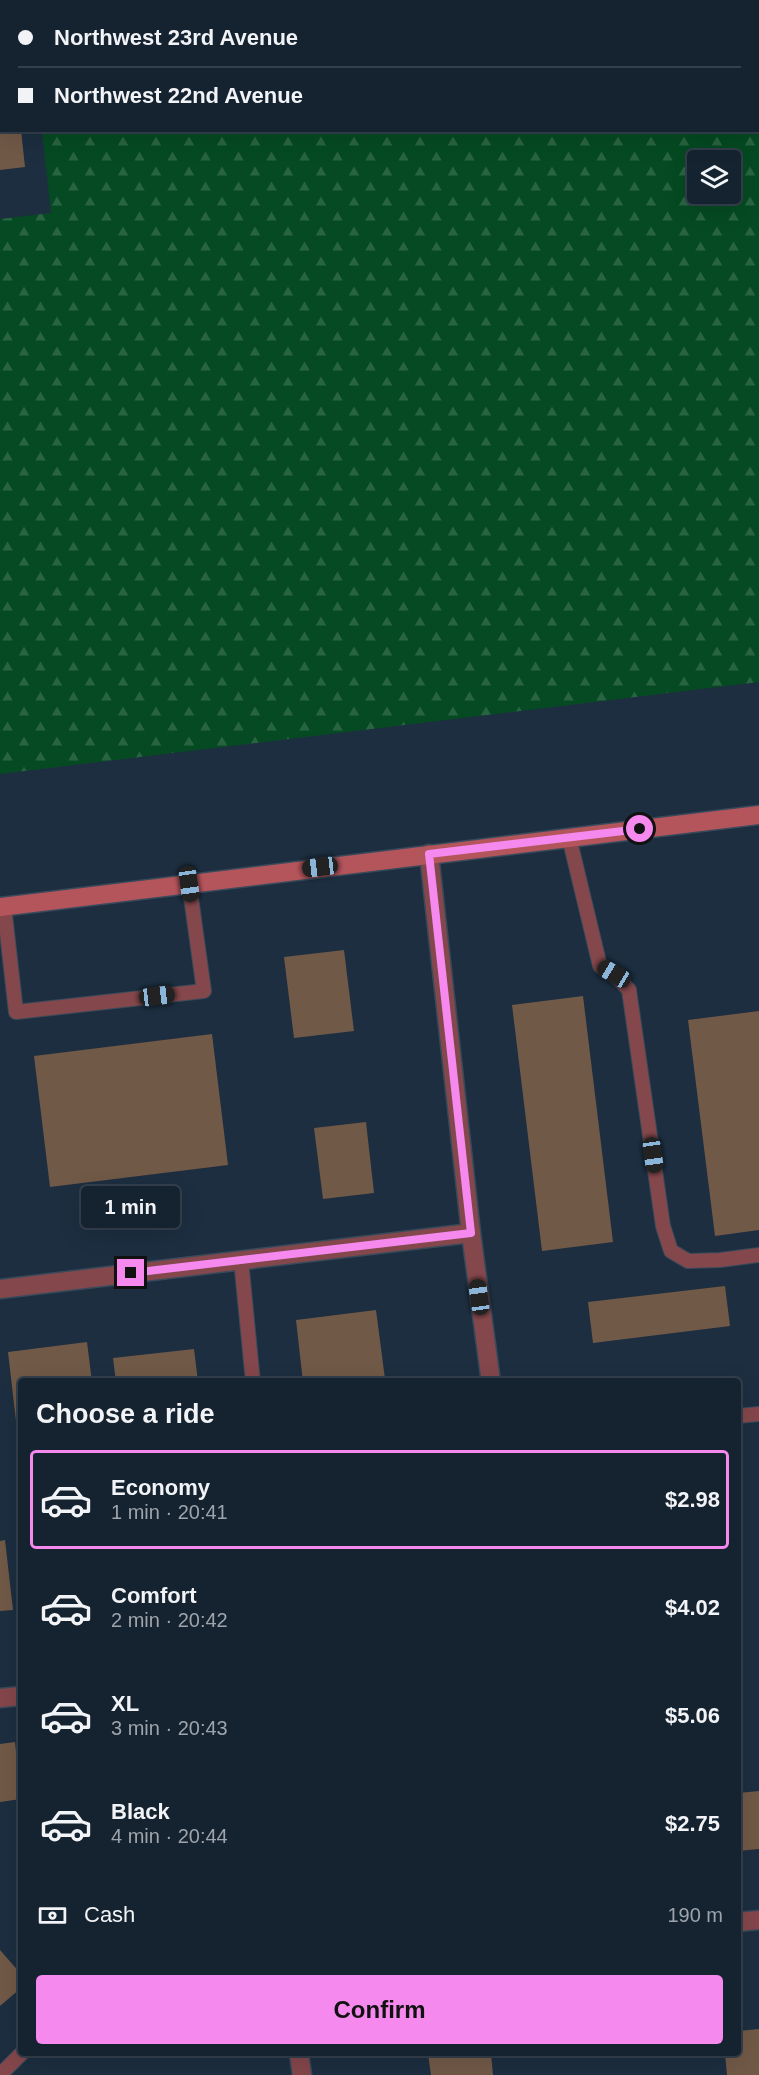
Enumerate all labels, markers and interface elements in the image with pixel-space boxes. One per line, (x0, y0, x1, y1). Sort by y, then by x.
text: Northwest 23rd Avenue (54, 25, 298, 50)
text: Northwest 22nd Avenue (54, 83, 303, 108)
map controls (687, 150, 741, 204)
button: layers (687, 150, 741, 204)
route start (626, 815, 653, 842)
car (301, 856, 339, 878)
car (178, 865, 200, 903)
car (594, 957, 634, 991)
car (138, 985, 176, 1007)
car (642, 1136, 664, 1174)
callout: 1 min (82, 1186, 180, 1228)
text: 1 min (104, 1196, 157, 1218)
route end (117, 1259, 144, 1286)
car (468, 1278, 490, 1316)
text: Choose a ride (36, 1399, 215, 1429)
icon: car (39, 1473, 93, 1527)
text: Economy (111, 1475, 210, 1500)
text: $2.98 (665, 1487, 720, 1512)
text: 1 min · 20:41 (111, 1501, 228, 1523)
icon: car (39, 1581, 93, 1635)
text: Comfort (111, 1583, 197, 1608)
text: $4.02 (665, 1595, 720, 1620)
text: 2 min · 20:42 (111, 1609, 228, 1631)
icon: car (39, 1689, 93, 1743)
text: XL (111, 1691, 139, 1716)
text: $5.06 (665, 1703, 720, 1728)
text: 3 min · 20:43 (111, 1717, 228, 1739)
icon: car (39, 1797, 93, 1851)
text: Black (111, 1799, 170, 1824)
text: $2.75 (665, 1811, 720, 1836)
text: 4 min · 20:44 (111, 1825, 228, 1847)
icon: cash (36, 1899, 69, 1932)
text: Cash (84, 1902, 135, 1927)
text: 190 m (667, 1904, 723, 1926)
button: Confirm (36, 1975, 723, 2044)

